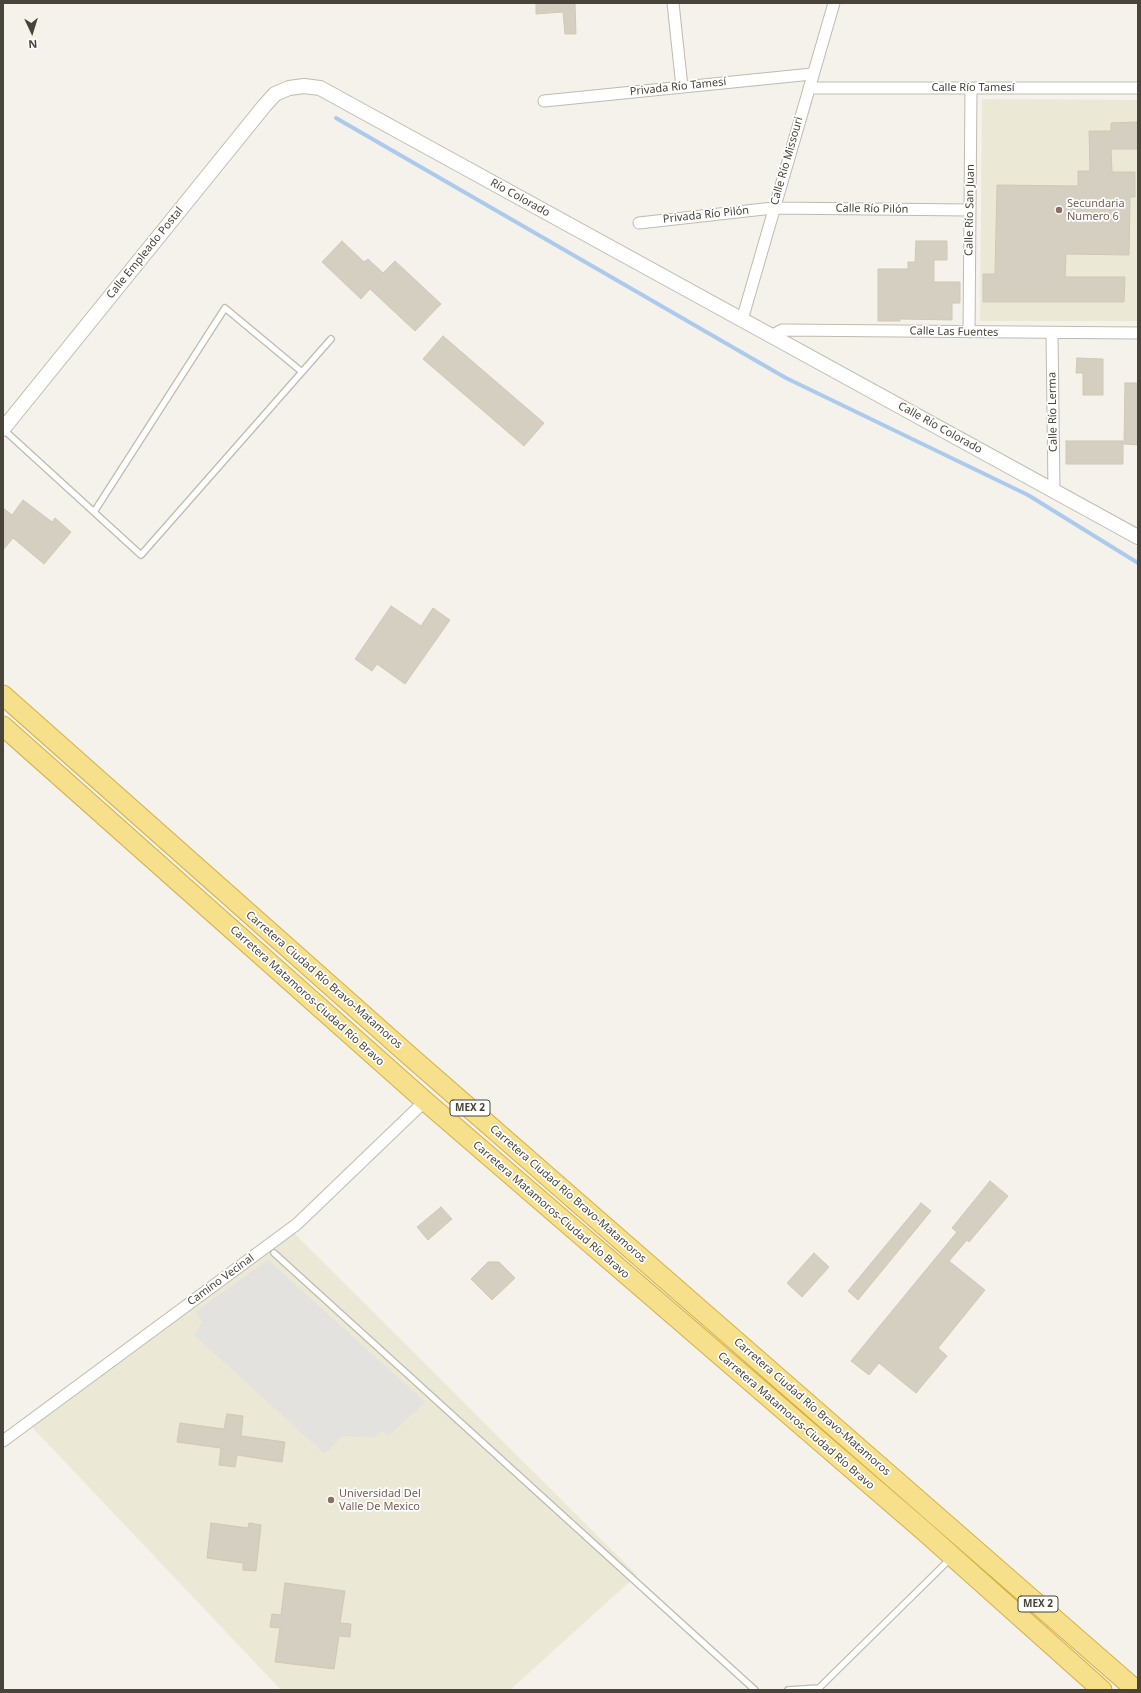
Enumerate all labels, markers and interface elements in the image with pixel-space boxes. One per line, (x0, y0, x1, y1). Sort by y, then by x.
north arrow (12, 12, 52, 52)
text: N (28, 37, 38, 52)
street label: Privada Río Tamesí (629, 75, 727, 99)
street label: Calle Río Tamesí (931, 81, 1015, 95)
street label: Calle Río Missouri (768, 115, 806, 207)
street label: Calle Río San Juan (963, 164, 977, 256)
street label: Río Colorado (488, 176, 552, 220)
place label: Secundaria Numero 6 (1067, 197, 1125, 223)
street label: Calle Río Pilón (835, 202, 909, 216)
street label: Privada Río Pilón (662, 204, 750, 226)
street label: Calle Empleado Postal (104, 205, 186, 301)
marker: Secundaria Numero 6 (1054, 205, 1064, 215)
street label: Calle Las Fuentes (909, 325, 999, 339)
street label: Calle Río Lerma (1046, 372, 1060, 452)
street label: Calle Río Colorado (896, 399, 984, 457)
street label: Carretera Ciudad Río Bravo-Matamoros (243, 908, 405, 1052)
street label: Carretera Matamoros-Ciudad Río Bravo (227, 923, 387, 1069)
road number: MEX 2 (450, 1100, 490, 1116)
street label: Carretera Ciudad Río Bravo-Matamoros (487, 1122, 649, 1266)
street label: Carretera Matamoros-Ciudad Río Bravo (470, 1138, 632, 1282)
street label: Camino Vecinal (185, 1251, 257, 1309)
street label: Carretera Ciudad Río Bravo-Matamoros (731, 1335, 893, 1479)
street label: Carretera Matamoros-Ciudad Río Bravo (715, 1349, 877, 1493)
place label: Universidad Del Valle De Mexico (339, 1487, 421, 1513)
marker: Universidad Del Valle De Mexico (326, 1495, 336, 1505)
road number: MEX 2 (1018, 1596, 1058, 1612)

